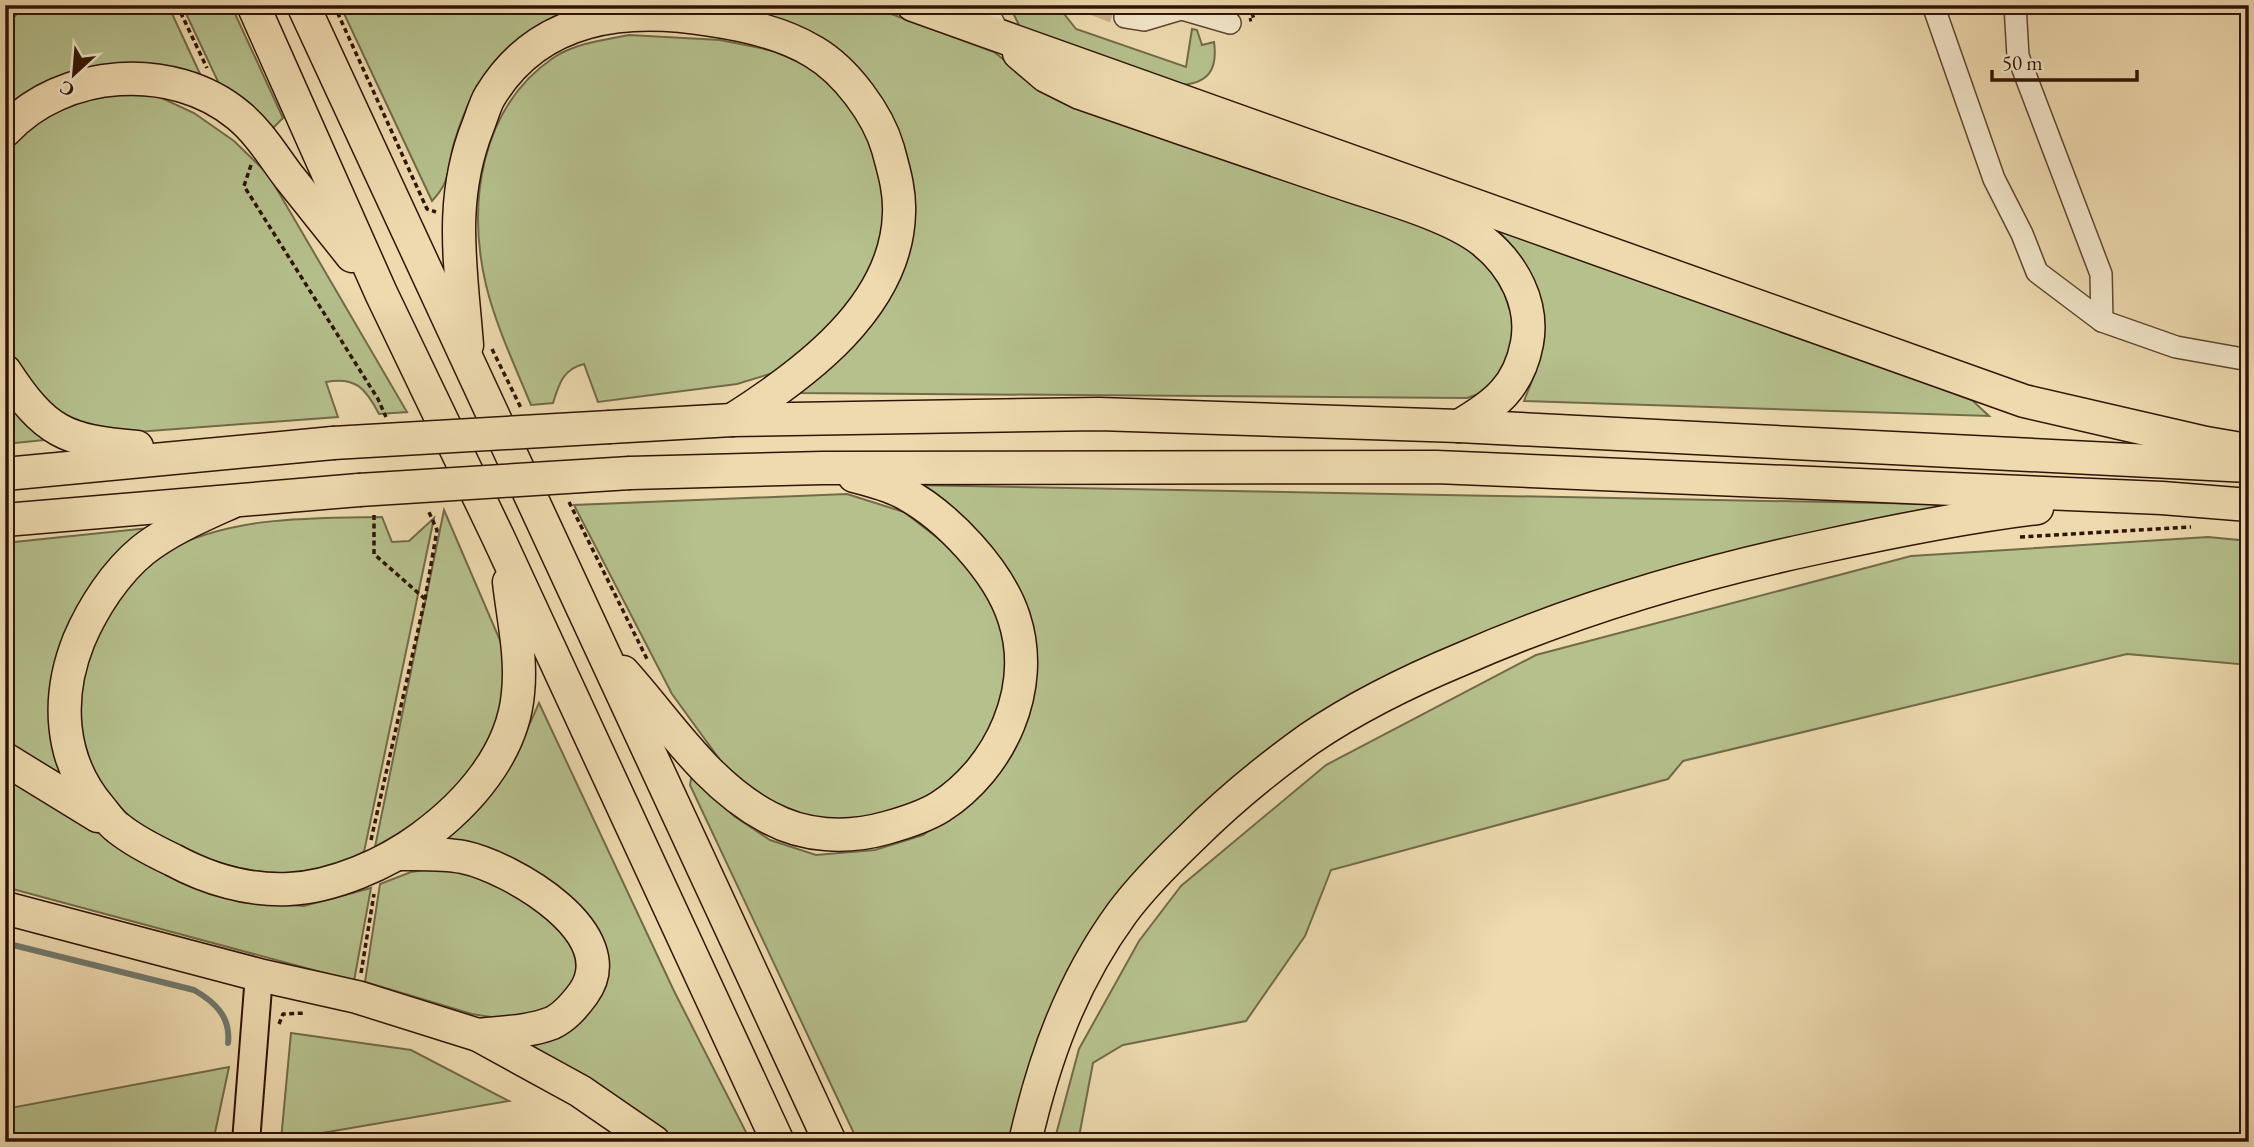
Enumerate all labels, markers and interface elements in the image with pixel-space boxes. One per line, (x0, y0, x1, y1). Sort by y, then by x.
north arrow (38, 38, 108, 108)
scale bar (1992, 38, 2137, 82)
text: 50 m (2002, 49, 2043, 76)
text: С (55, 75, 78, 103)

